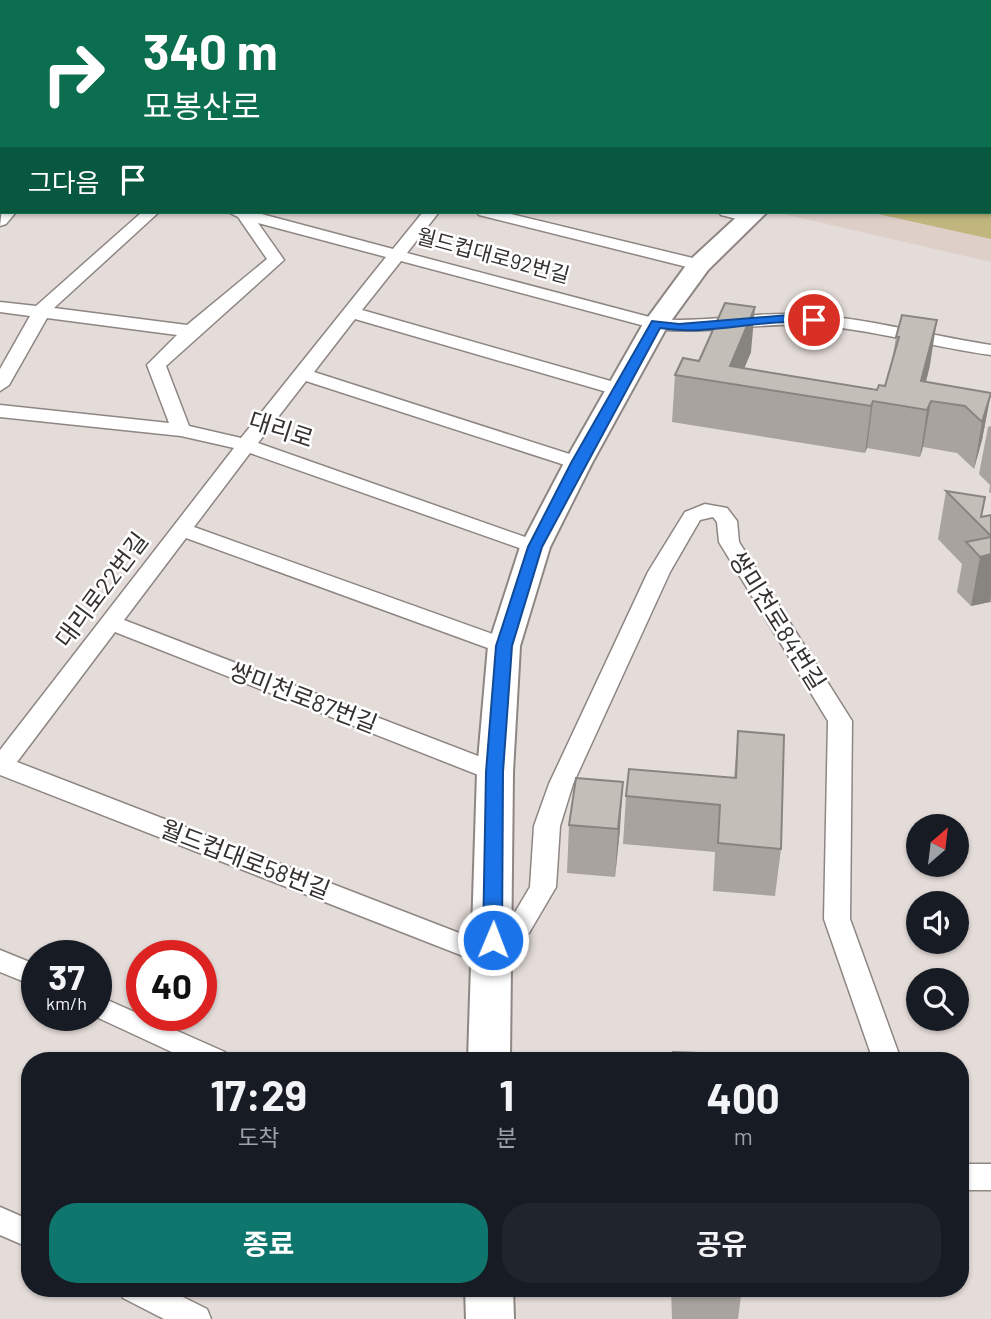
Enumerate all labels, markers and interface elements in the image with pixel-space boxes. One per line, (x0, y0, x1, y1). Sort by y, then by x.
text: 340 m (143, 21, 278, 80)
icon: right (28, 28, 119, 119)
text: 묘봉산로 (143, 86, 261, 124)
icon: arrive (114, 161, 152, 199)
text: 그다음 (28, 166, 100, 197)
street label: 월드컵대로92번길 (414, 222, 573, 287)
pin (784, 290, 844, 350)
icon: arrive (795, 301, 833, 339)
street label: 대리로 (245, 405, 317, 453)
street label: 대리로22번길 (48, 526, 153, 652)
street label: 쌍미천로84번길 (724, 545, 832, 695)
street label: 쌍미천로87번길 (225, 655, 382, 738)
street label: 월드컵대로58번길 (157, 813, 334, 904)
north arrow (906, 814, 970, 877)
map controls (906, 814, 969, 1031)
button: sound (906, 891, 969, 954)
position arrow (456, 903, 530, 977)
speed limit sign: 40 (126, 940, 217, 1031)
text: 37 (48, 955, 85, 997)
button: search (906, 968, 969, 1031)
text: km/h (46, 992, 87, 1014)
text: 17:29 (210, 1069, 307, 1119)
text: 1 (499, 1069, 514, 1119)
text: 400 (707, 1072, 780, 1122)
text: m (734, 1122, 753, 1150)
text: 도착 (237, 1123, 280, 1151)
text: 분 (496, 1123, 517, 1151)
button: 종료 (49, 1203, 488, 1283)
button: 공유 (502, 1203, 941, 1283)

